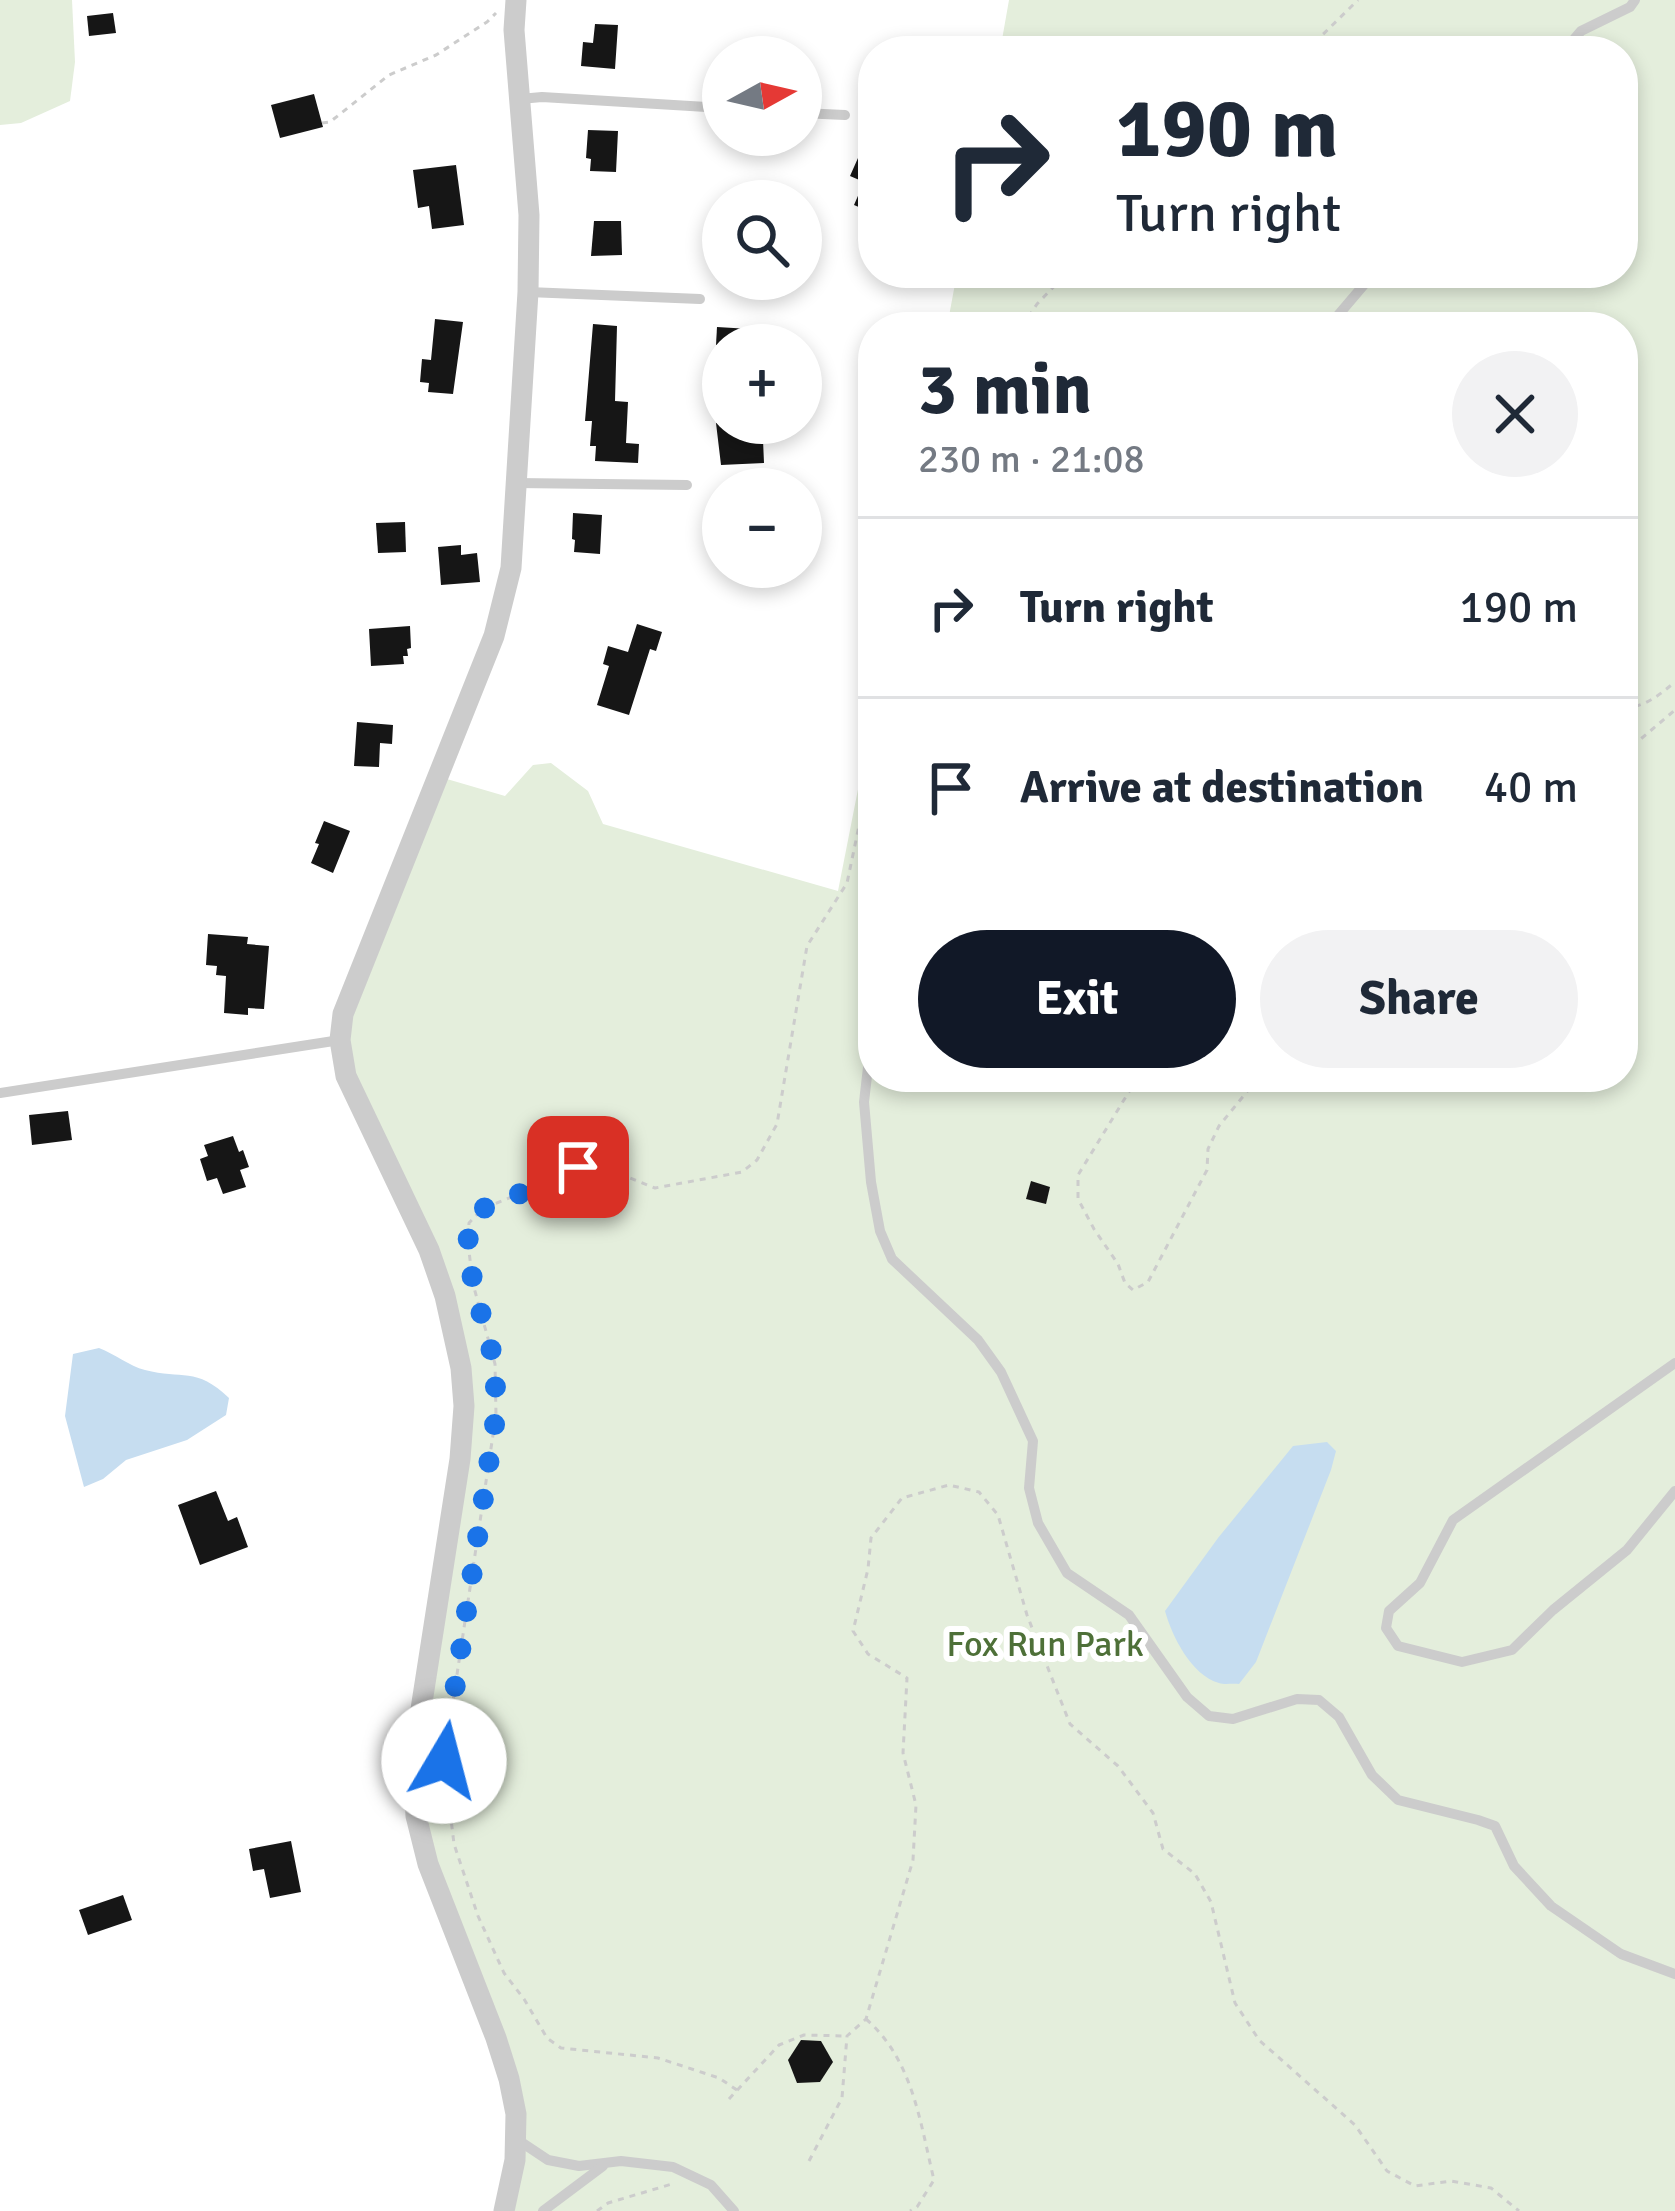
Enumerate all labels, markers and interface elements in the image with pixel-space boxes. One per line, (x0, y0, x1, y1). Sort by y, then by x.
north arrow (702, 36, 822, 156)
map controls (702, 36, 822, 588)
text: 190 m (1116, 77, 1338, 181)
icon: right (918, 84, 1074, 240)
button: search (702, 180, 822, 300)
text: Turn right (1116, 180, 1341, 247)
button: + (702, 324, 822, 444)
text: 3 min (918, 345, 1092, 434)
button: close (1452, 351, 1578, 477)
text: 230 m · 21:08 (918, 435, 1145, 483)
button: − (702, 468, 822, 588)
icon: right (918, 575, 984, 641)
text: Turn right (1020, 580, 1214, 635)
text: 190 m (1459, 580, 1578, 635)
icon: arrive (918, 755, 984, 821)
text: Arrive at destination (1020, 760, 1424, 815)
text: 40 m (1484, 760, 1578, 815)
button: Exit (918, 930, 1236, 1068)
button: Share (1260, 930, 1578, 1068)
pin (527, 1116, 629, 1218)
icon: arrive (545, 1134, 611, 1200)
park label: Fox Run Park (946, 1622, 1144, 1667)
position arrow (381, 1698, 507, 1824)

